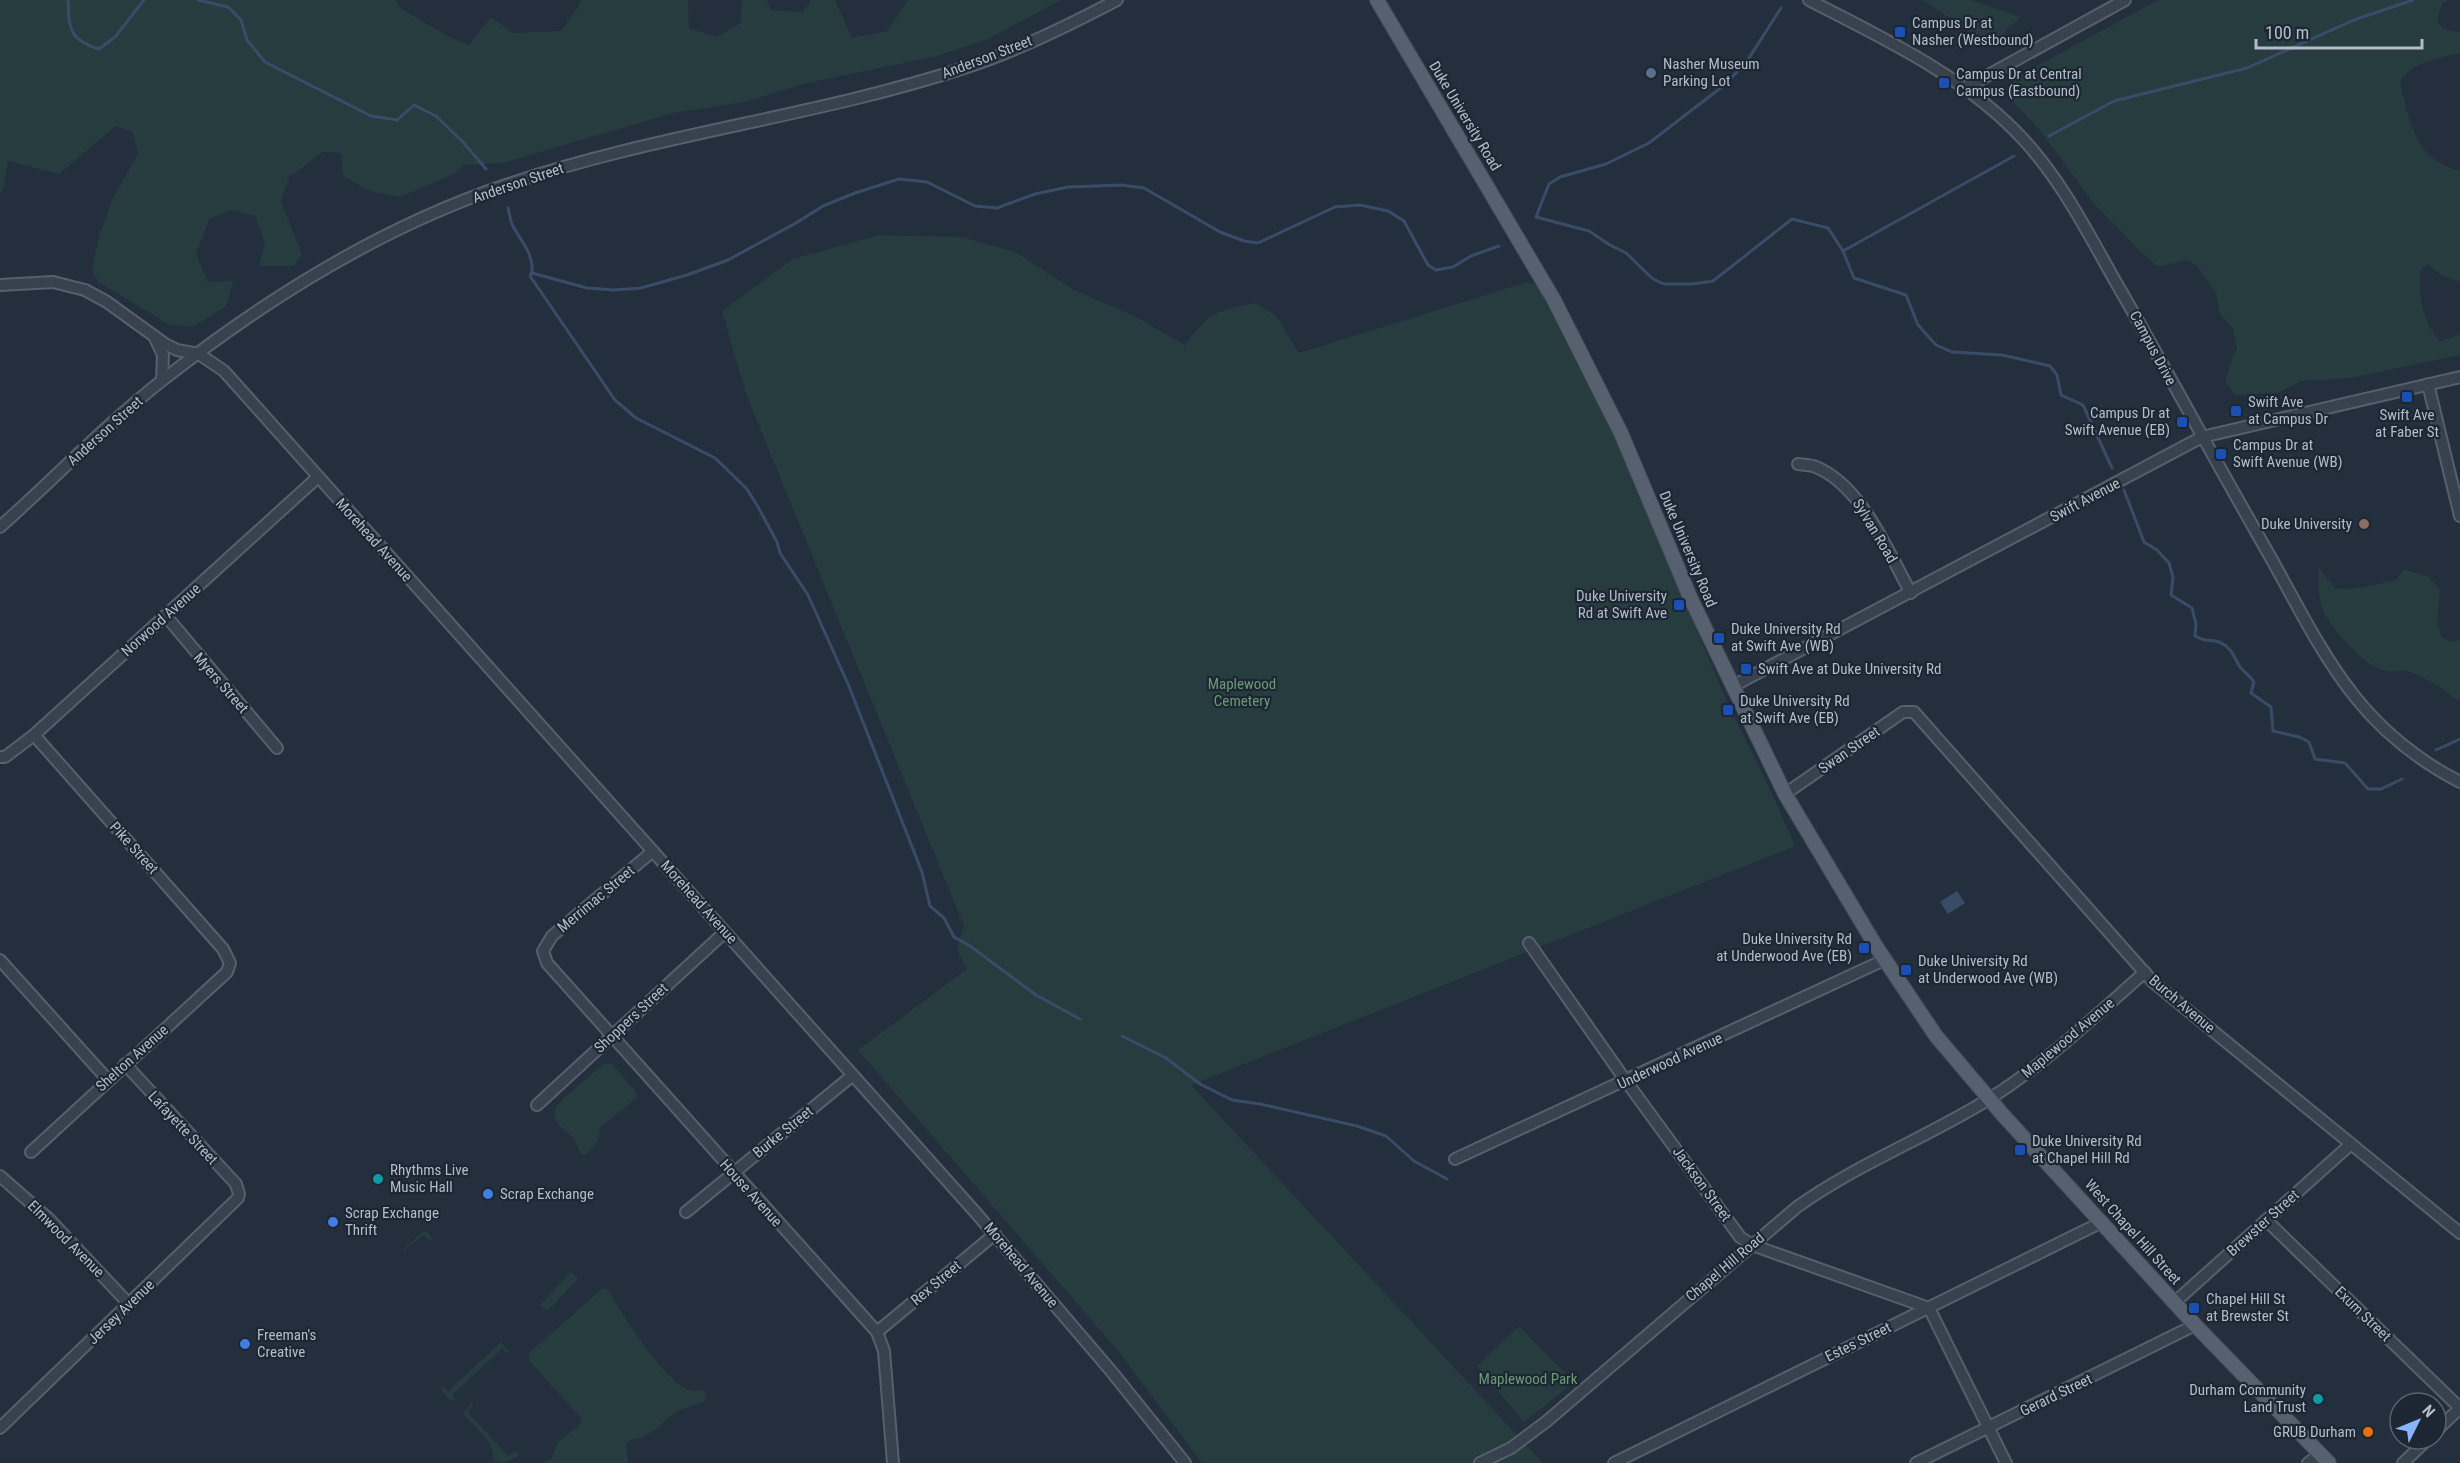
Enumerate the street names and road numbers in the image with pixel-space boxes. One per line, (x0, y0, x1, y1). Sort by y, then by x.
street label: Anderson Street (939, 32, 1035, 82)
street label: Duke University Road (1425, 58, 1505, 174)
street label: Anderson Street (470, 159, 566, 207)
street label: Campus Drive (2126, 308, 2180, 388)
street label: Anderson Street (64, 392, 146, 470)
street label: Swift Avenue (2047, 474, 2123, 526)
street label: Duke University Road (1655, 488, 1721, 610)
street label: Morehead Avenue (332, 495, 416, 585)
street label: Sylvan Road (1849, 496, 1901, 566)
street label: Norwood Avenue (118, 580, 204, 660)
street label: Myers Street (190, 649, 252, 717)
street label: Swan Street (1815, 722, 1883, 778)
street label: Pike Street (106, 818, 162, 878)
street label: Morehead Avenue (657, 857, 741, 947)
street label: Merrimac Street (554, 862, 638, 936)
street label: Burch Avenue (2145, 971, 2219, 1037)
street label: Shoppers Street (590, 979, 672, 1057)
street label: Maplewood Avenue (2018, 994, 2118, 1082)
street label: Shelton Avenue (92, 1021, 172, 1095)
street label: Underwood Avenue (1615, 1029, 1725, 1093)
street label: Lafayette Street (144, 1088, 222, 1168)
street label: Burke Street (749, 1102, 817, 1162)
street label: Jackson Street (1669, 1143, 1735, 1225)
street label: House Avenue (716, 1156, 786, 1230)
street label: West Chapel Hill Street (2081, 1176, 2185, 1288)
street label: Brewster Street (2223, 1186, 2303, 1260)
street label: Elmwood Avenue (24, 1197, 108, 1281)
street label: Morehead Avenue (980, 1219, 1062, 1311)
street label: Chapel Hill Road (1682, 1229, 1768, 1305)
street label: Rex Street (907, 1257, 965, 1309)
street label: Jersey Avenue (84, 1276, 158, 1348)
street label: Exum Street (2331, 1283, 2395, 1345)
street label: Estes Street (1822, 1318, 1894, 1366)
street label: Gerard Street (2017, 1370, 2095, 1420)

